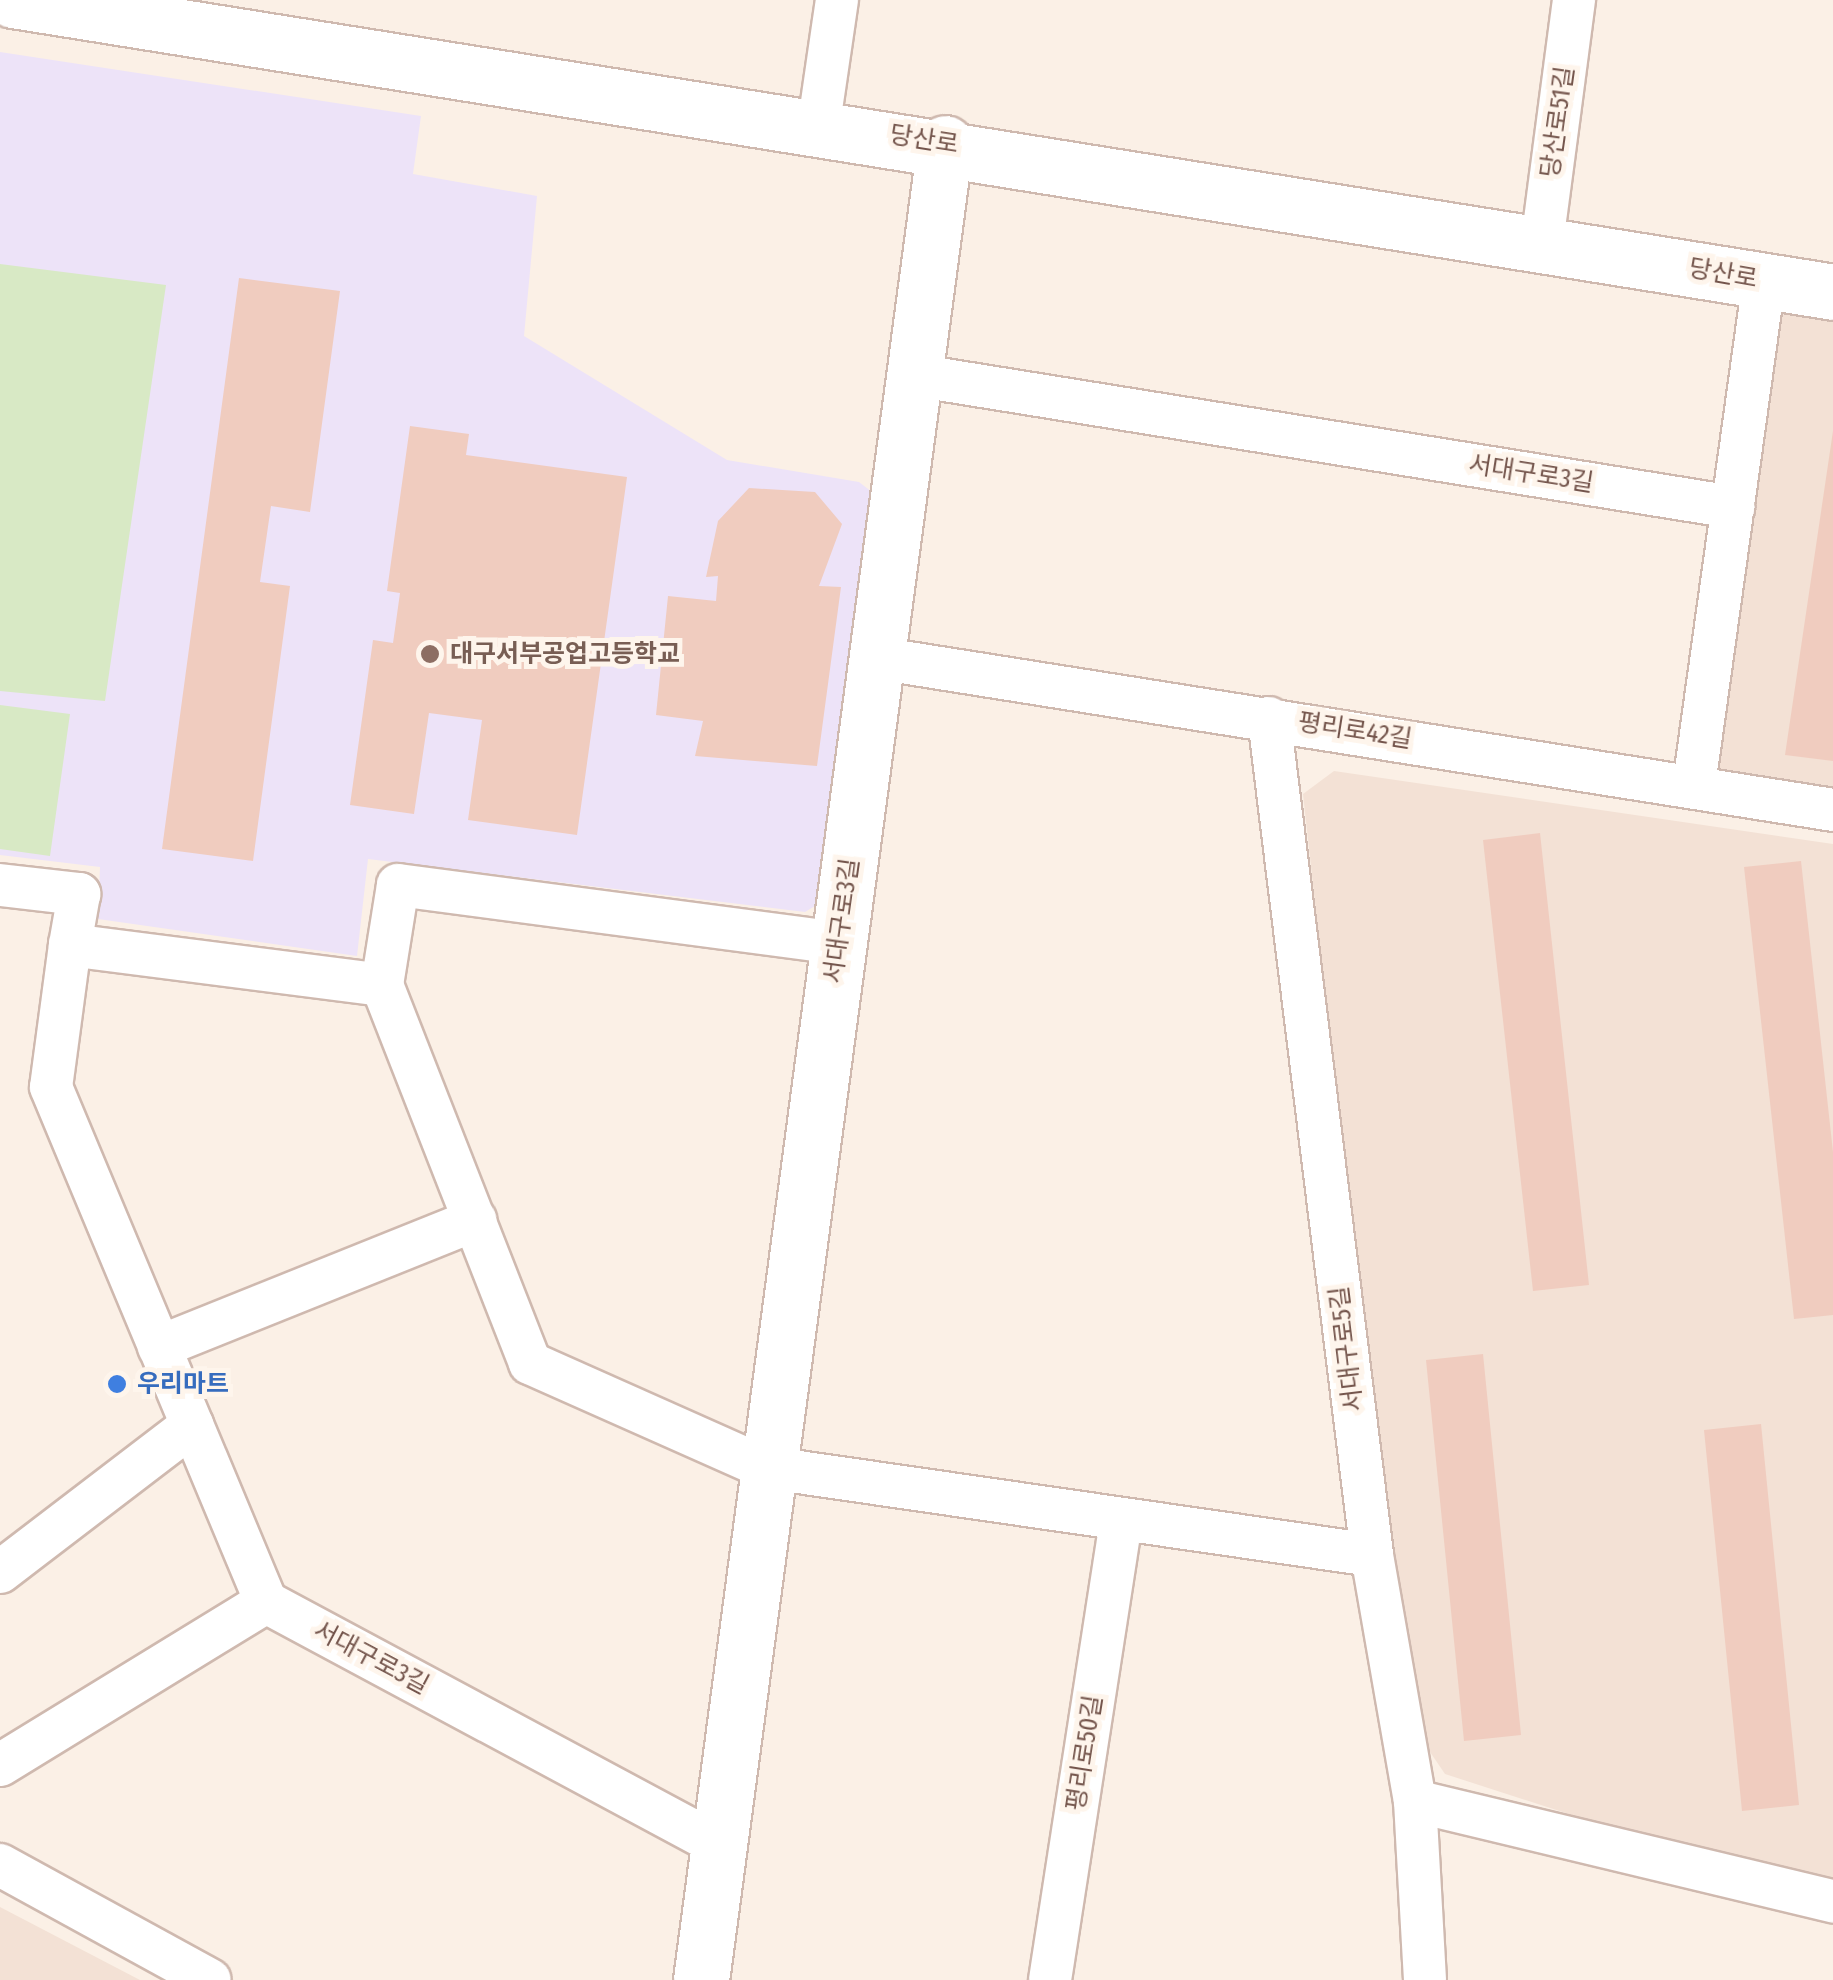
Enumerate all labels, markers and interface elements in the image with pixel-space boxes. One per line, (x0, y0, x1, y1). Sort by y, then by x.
street label: 당산로51길 (1535, 64, 1581, 180)
street label: 당산로 (888, 120, 960, 160)
street label: 당산로 (1686, 253, 1760, 295)
street label: 서대구로3길 (1466, 449, 1596, 499)
place label: 대구서부공업고등학교 (450, 639, 680, 669)
marker: 대구서부공업고등학교 (419, 643, 441, 665)
street label: 평리로42길 (1296, 707, 1414, 755)
street label: 서대구로3길 (818, 856, 866, 986)
street label: 서대구로5길 (1324, 1284, 1370, 1414)
place label: 우리마트 (137, 1369, 229, 1399)
marker: 우리마트 (106, 1373, 128, 1395)
street label: 서대구로3길 (308, 1615, 434, 1701)
street label: 평리로50길 (1061, 1693, 1109, 1813)

